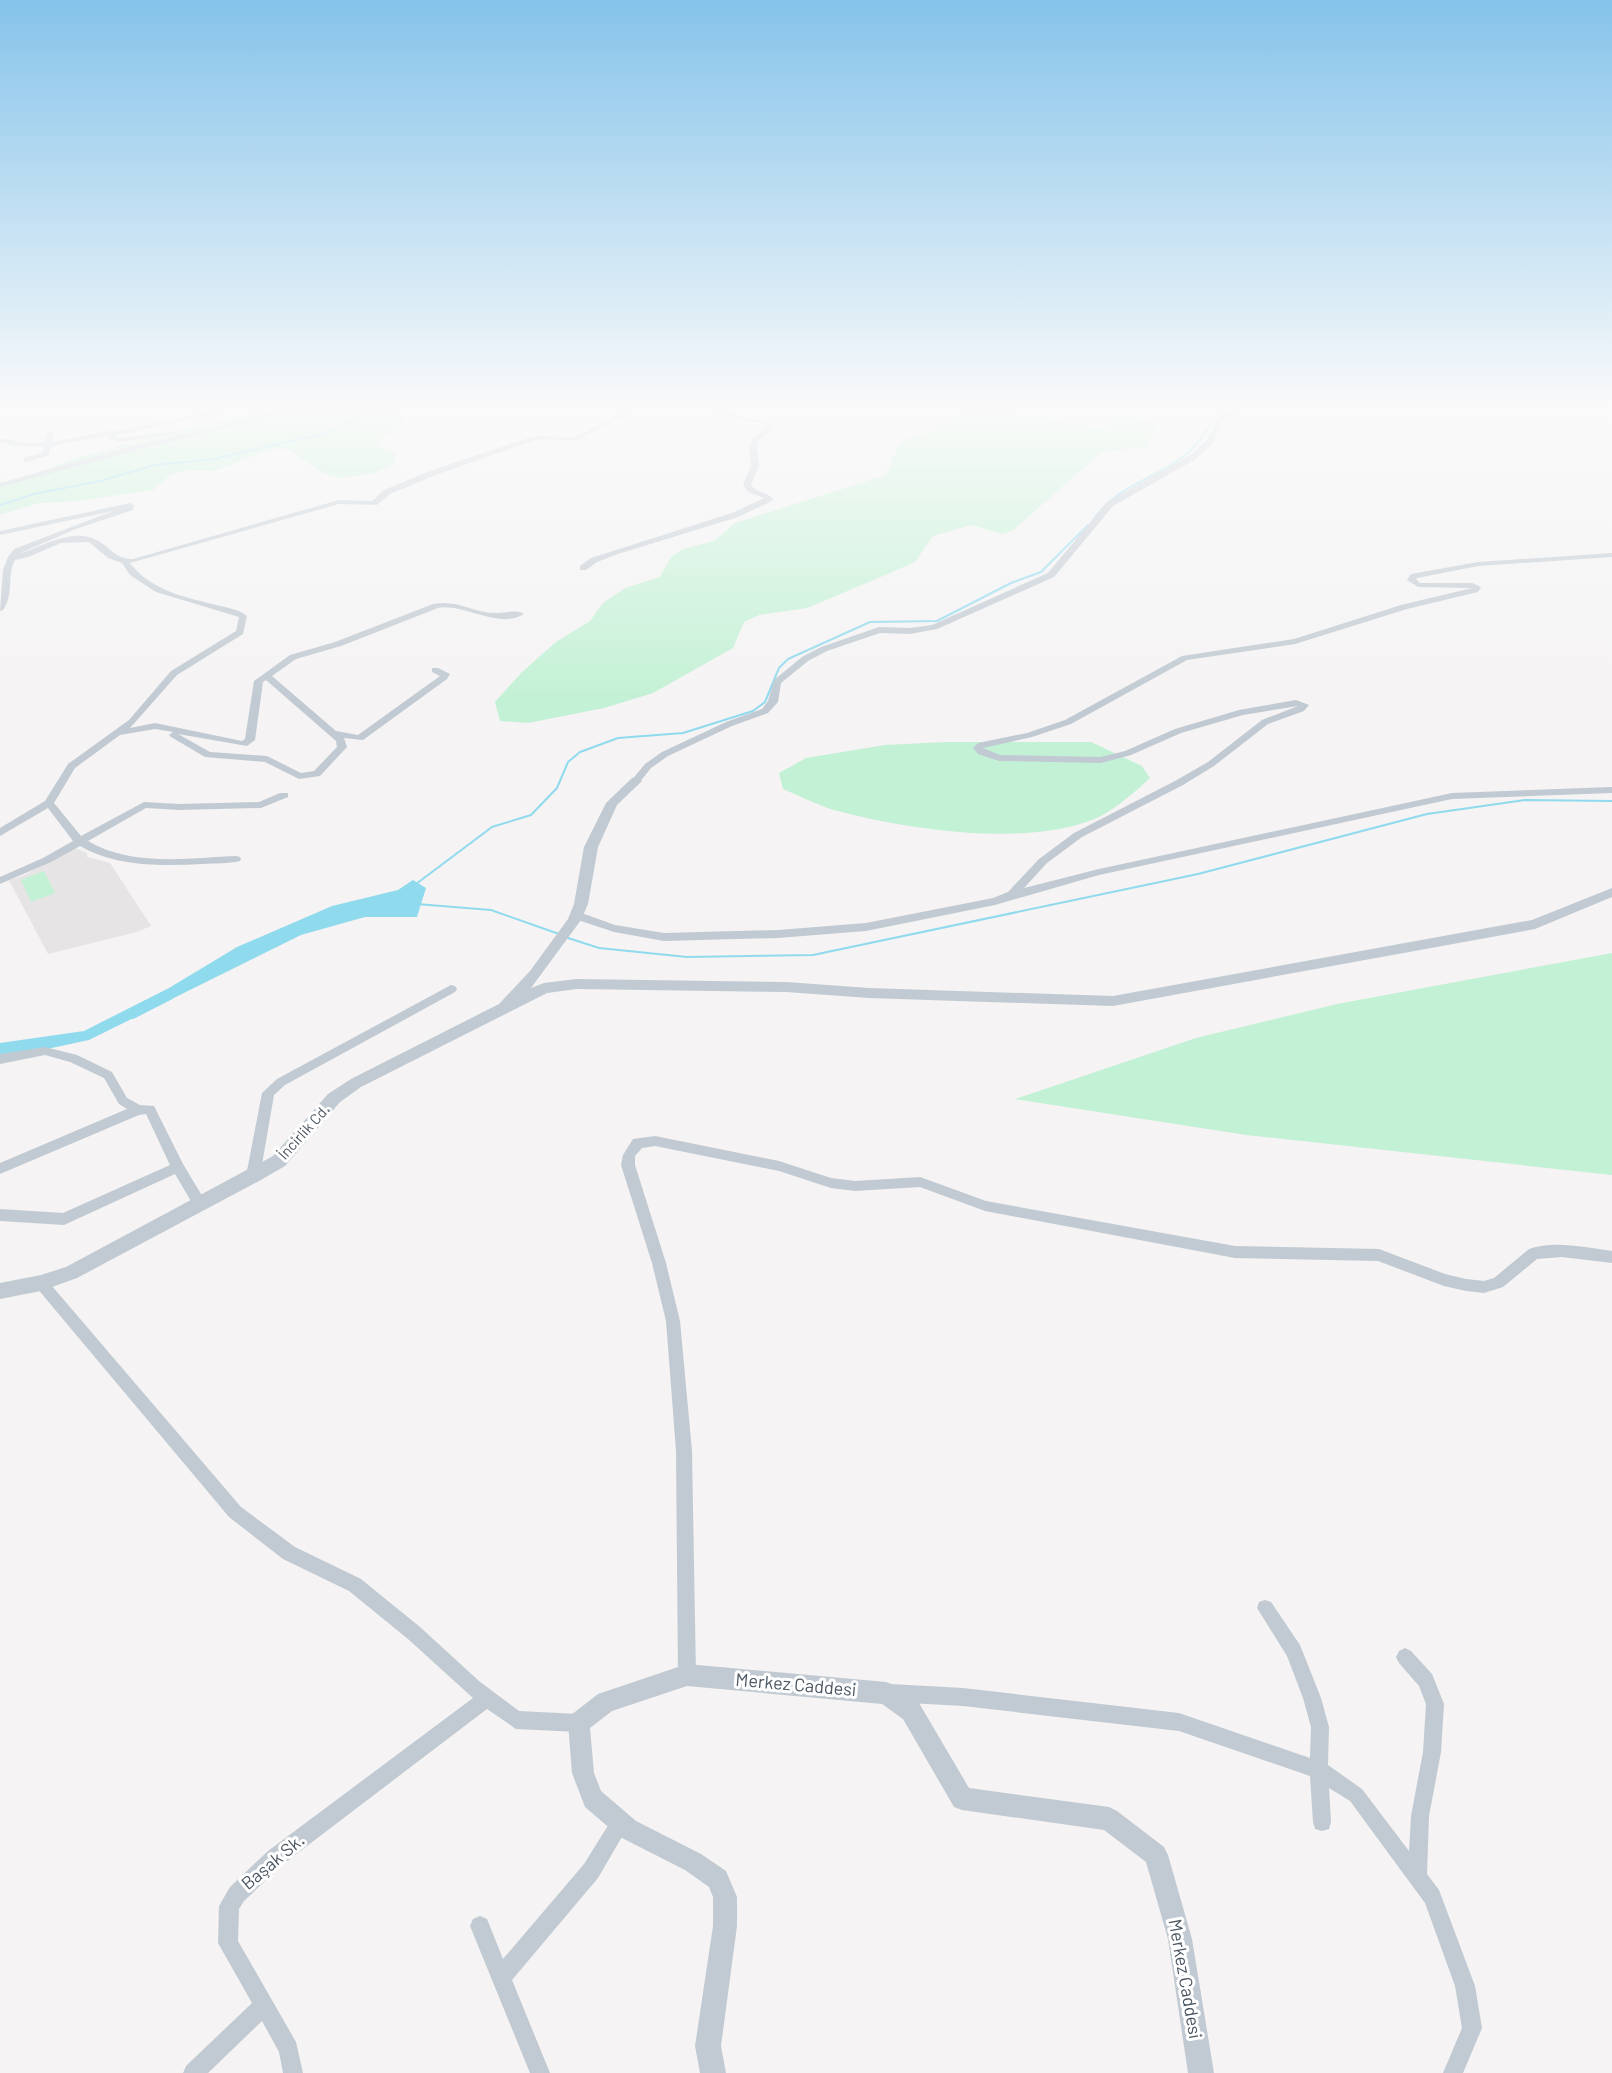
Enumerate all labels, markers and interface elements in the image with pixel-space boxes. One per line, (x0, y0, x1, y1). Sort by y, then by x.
street label: İncirlik Cd. (274, 1100, 333, 1163)
street label: Merkez Caddesi (735, 1668, 857, 1700)
street label: Başak Sk. (236, 1829, 308, 1894)
street label: Merkez Caddesi (1165, 1917, 1207, 2040)

